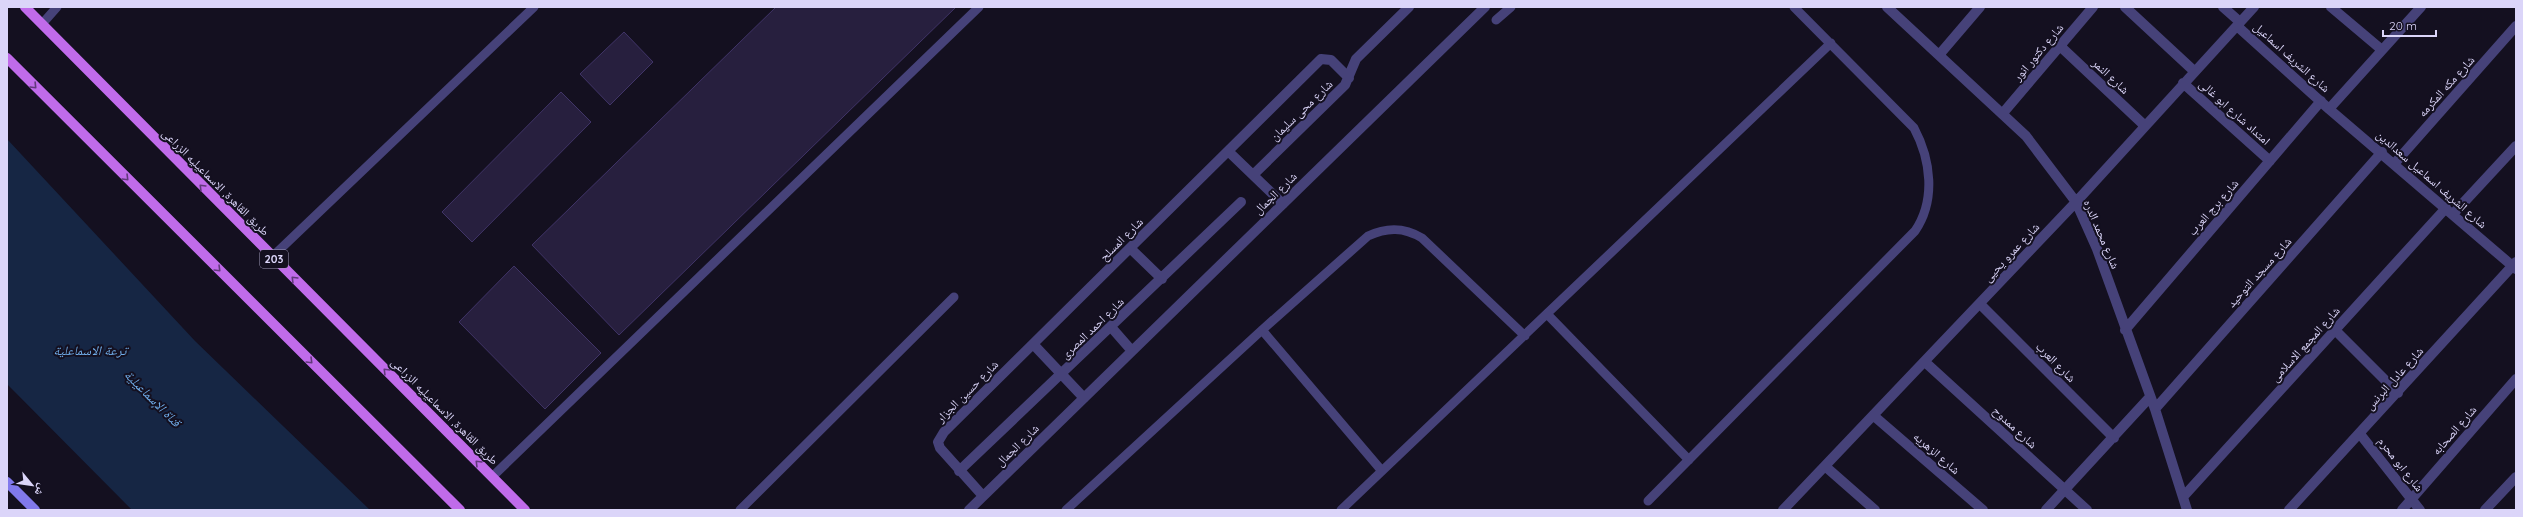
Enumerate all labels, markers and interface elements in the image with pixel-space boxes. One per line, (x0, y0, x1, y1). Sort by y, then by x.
scale bar (2383, 12, 2436, 38)
text: 20 m (2389, 18, 2417, 33)
street label: شارع الشريف اسماعيل (2250, 19, 2333, 96)
street label: شارع دكتور انور (2009, 20, 2067, 85)
street label: شارع مكه المكرمه (2415, 52, 2478, 120)
street label: شارع النمر (2088, 55, 2133, 98)
street label: شارع محى سليمان (1267, 76, 1336, 144)
street label: امتداد شارع ابو غالى (2196, 76, 2274, 149)
one-way arrow (29, 81, 36, 88)
street label: طريق القاهرة, الاسماعيليه الزراعى (159, 125, 273, 239)
street label: شارع الشريف اسماعيل سعدالدين (2373, 127, 2490, 232)
street label: شارع الجمال (1250, 169, 1301, 218)
one-way arrow (121, 173, 129, 181)
street label: شارع برج العرب (2185, 176, 2242, 239)
one-way arrow (199, 184, 207, 192)
street label: شارع محمد الدره (2080, 197, 2123, 272)
street label: شارع المسلح (1096, 214, 1147, 265)
street label: شارع عمرو يحيى (1980, 219, 2043, 285)
street label: شارع مسجد التوحيد (2223, 234, 2295, 311)
road number: 203 (260, 250, 288, 268)
one-way arrow (213, 264, 221, 272)
one-way arrow (291, 276, 299, 284)
street label: شارع احمد المصرى (1057, 294, 1128, 363)
street label: شارع المجمع الاسلامى (2267, 303, 2344, 386)
street label: شارع العرب (2032, 339, 2079, 386)
water label: ترعة الاسماعلية (53, 342, 130, 358)
street label: شارع عادل البرنس (2362, 343, 2427, 413)
street label: طريق القاهرة, الاسماعيليه الزراعى (388, 354, 502, 468)
one-way arrow (305, 356, 313, 364)
street label: شارع حسين الجزار (932, 357, 1002, 427)
water label: قناة الإسماعيلية (121, 366, 186, 432)
one-way arrow (383, 368, 391, 376)
street label: شارع الصحابه (2428, 402, 2480, 458)
street label: شارع ممدوح (1989, 403, 2040, 452)
street label: شارع الجمال (992, 421, 1043, 470)
street label: شارع الزهريه (1910, 429, 1963, 478)
street label: شارع ابو محرم (2374, 434, 2427, 495)
one-way arrow (475, 460, 483, 468)
north arrow (12, 465, 52, 505)
text: ش (31, 481, 50, 499)

